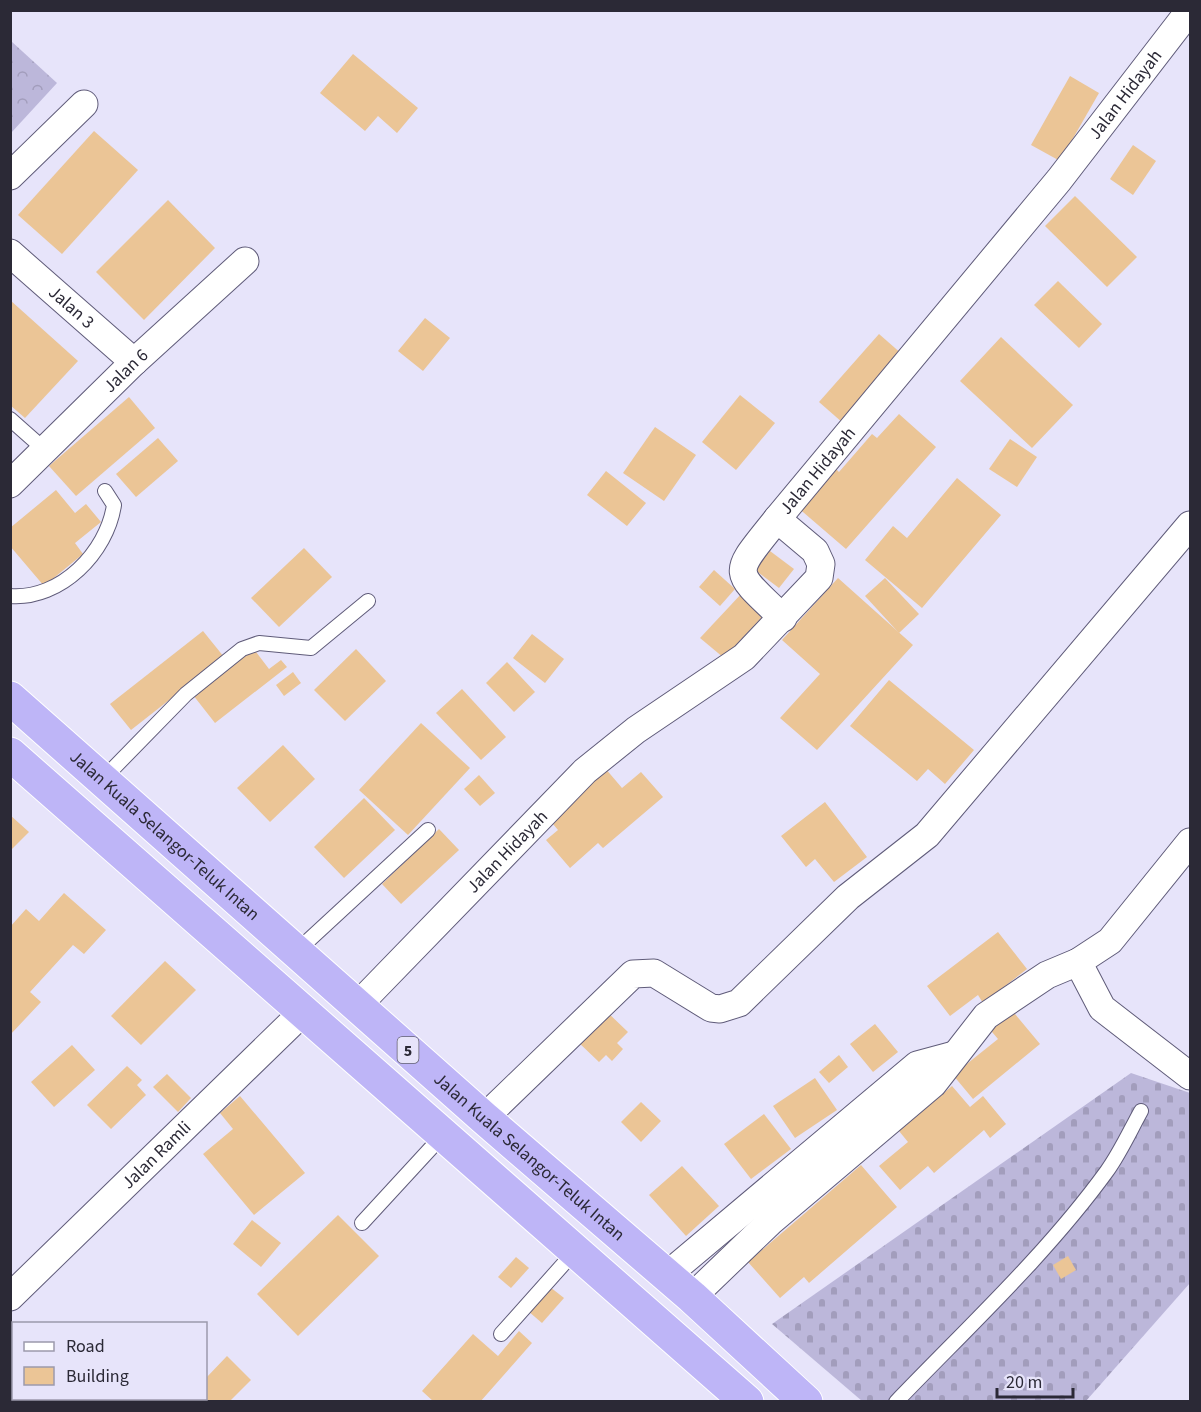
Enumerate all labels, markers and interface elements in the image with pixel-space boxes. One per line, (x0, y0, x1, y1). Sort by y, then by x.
street label: Jalan Hidayah (1083, 45, 1168, 145)
street label: Jalan 3 (43, 280, 100, 335)
street label: Jalan 6 (98, 343, 154, 399)
street label: Jalan Hidayah (774, 422, 862, 520)
street label: Jalan Kuala Selangor-Teluk Intan (64, 745, 265, 927)
street label: Jalan Hidayah (461, 805, 554, 899)
road number: 5 (398, 1037, 418, 1063)
street label: Jalan Kuala Selangor-Teluk Intan (428, 1067, 630, 1247)
street label: Jalan Ramli (116, 1115, 197, 1195)
legend (12, 1322, 207, 1400)
text: Road (66, 1334, 105, 1359)
scale bar (997, 1361, 1074, 1399)
text: Building (66, 1364, 129, 1389)
text: 20 m (1006, 1370, 1042, 1395)

